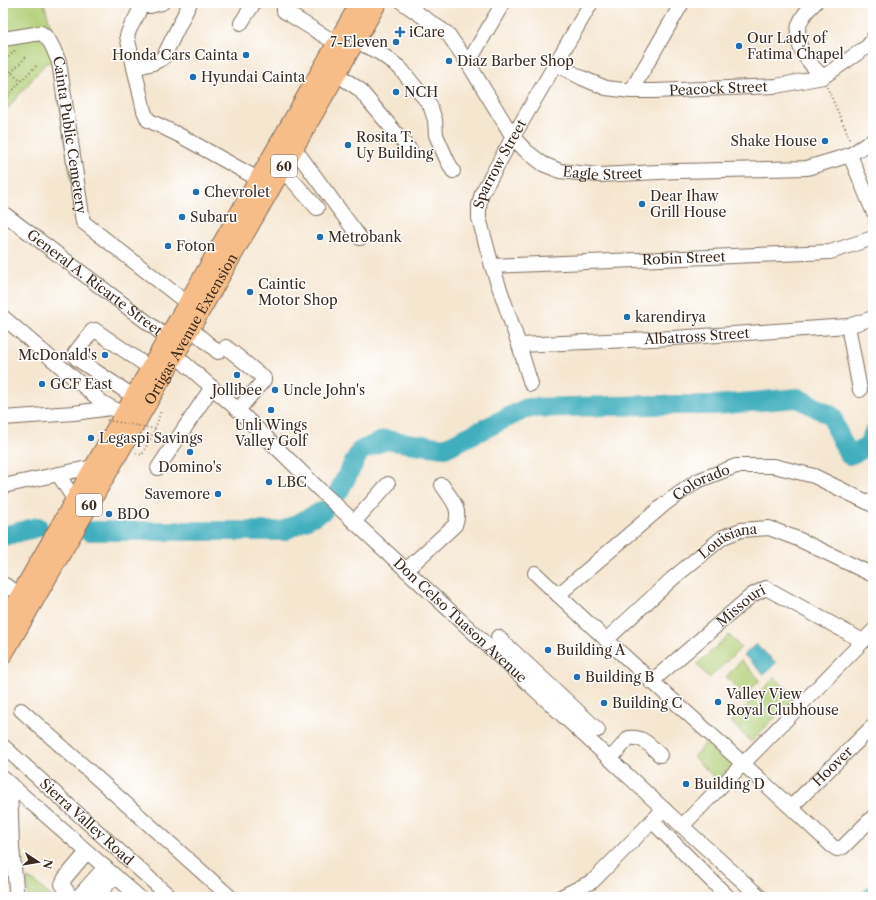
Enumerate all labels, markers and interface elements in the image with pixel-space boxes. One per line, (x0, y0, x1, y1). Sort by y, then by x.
place label: iCare (409, 23, 445, 41)
marker: iCare (394, 26, 406, 38)
place label: Our Lady of Fatima Chapel (747, 29, 844, 63)
place label: 7-Eleven (330, 33, 388, 51)
marker: 7-Eleven (391, 37, 401, 47)
marker: Our Lady of Fatima Chapel (734, 41, 744, 51)
place label: Honda Cars Cainta (112, 46, 239, 64)
marker: Honda Cars Cainta (241, 50, 251, 60)
place label: Diaz Barber Shop (457, 52, 574, 70)
street label: Cainta Public Cemetery (48, 53, 91, 215)
marker: Diaz Barber Shop (444, 56, 454, 66)
place label: Hyundai Cainta (201, 68, 306, 86)
marker: Hyundai Cainta (188, 72, 198, 82)
street label: Peacock Street (669, 77, 768, 99)
place label: NCH (404, 83, 438, 101)
marker: NCH (391, 87, 401, 97)
street label: Sparrow Street (469, 116, 530, 210)
place label: Rosita T. Uy Building (356, 128, 434, 162)
place label: Shake House (731, 132, 817, 150)
marker: Shake House (820, 136, 830, 146)
marker: Rosita T. Uy Building (343, 140, 353, 150)
road number: 60 (271, 155, 297, 177)
street label: Eagle Street (562, 162, 643, 184)
place label: Chevrolet (204, 183, 270, 201)
marker: Chevrolet (191, 187, 201, 197)
place label: Dear Ihaw Grill House (650, 187, 726, 221)
marker: Dear Ihaw Grill House (637, 199, 647, 209)
place label: Subaru (190, 208, 238, 226)
marker: Subaru (177, 212, 187, 222)
street label: General A. Ricarte Street (23, 225, 166, 340)
place label: Metrobank (328, 228, 403, 246)
marker: Metrobank (315, 232, 325, 242)
place label: Foton (176, 237, 216, 255)
marker: Foton (163, 241, 173, 251)
street label: Robin Street (642, 247, 726, 269)
street label: Ortigas Avenue Extension (140, 250, 241, 408)
place label: Caintic Motor Shop (258, 275, 338, 309)
marker: Caintic Motor Shop (245, 287, 255, 297)
place label: karendirya (635, 308, 707, 326)
marker: karendirya (622, 312, 632, 322)
street label: Albatross Street (643, 324, 750, 348)
place label: McDonald's (18, 346, 97, 364)
marker: McDonald's (100, 350, 110, 360)
marker: Jollibee (232, 370, 242, 380)
place label: GCF East (50, 375, 112, 393)
marker: GCF East (37, 379, 47, 389)
place label: Jollibee (210, 381, 262, 399)
place label: Uncle John's (283, 381, 365, 399)
marker: Uncle John's (270, 385, 280, 395)
marker: Unli Wings Valley Golf (266, 405, 276, 415)
place label: Unli Wings Valley Golf (234, 416, 309, 450)
place label: Legaspi Savings (99, 429, 203, 447)
marker: Legaspi Savings (86, 433, 96, 443)
marker: Domino's (185, 447, 195, 457)
place label: Domino's (158, 458, 222, 476)
street label: Colorado (669, 460, 732, 505)
place label: LBC (277, 473, 307, 491)
marker: LBC (264, 477, 274, 487)
place label: Savemore (144, 485, 210, 503)
marker: Savemore (213, 489, 223, 499)
road number: 60 (76, 494, 102, 516)
place label: BDO (117, 505, 150, 523)
marker: BDO (104, 509, 114, 519)
street label: Louisiana (695, 520, 758, 563)
street label: Don Celso Tuason Avenue (390, 554, 531, 687)
street label: Missouri (713, 581, 768, 631)
place label: Building A (556, 641, 626, 659)
marker: Building A (543, 645, 553, 655)
place label: Building B (585, 668, 654, 686)
marker: Building B (572, 672, 582, 682)
place label: Valley View Royal Clubhouse (725, 685, 839, 719)
place label: Building C (612, 694, 682, 712)
marker: Valley View Royal Clubhouse (713, 697, 723, 707)
marker: Building C (599, 698, 609, 708)
street label: Hoover (808, 742, 856, 790)
street label: Sierra Valley Road (36, 775, 138, 869)
place label: Building D (694, 775, 765, 793)
marker: Building D (681, 779, 691, 789)
north arrow (18, 842, 58, 882)
text: N (40, 858, 56, 871)

